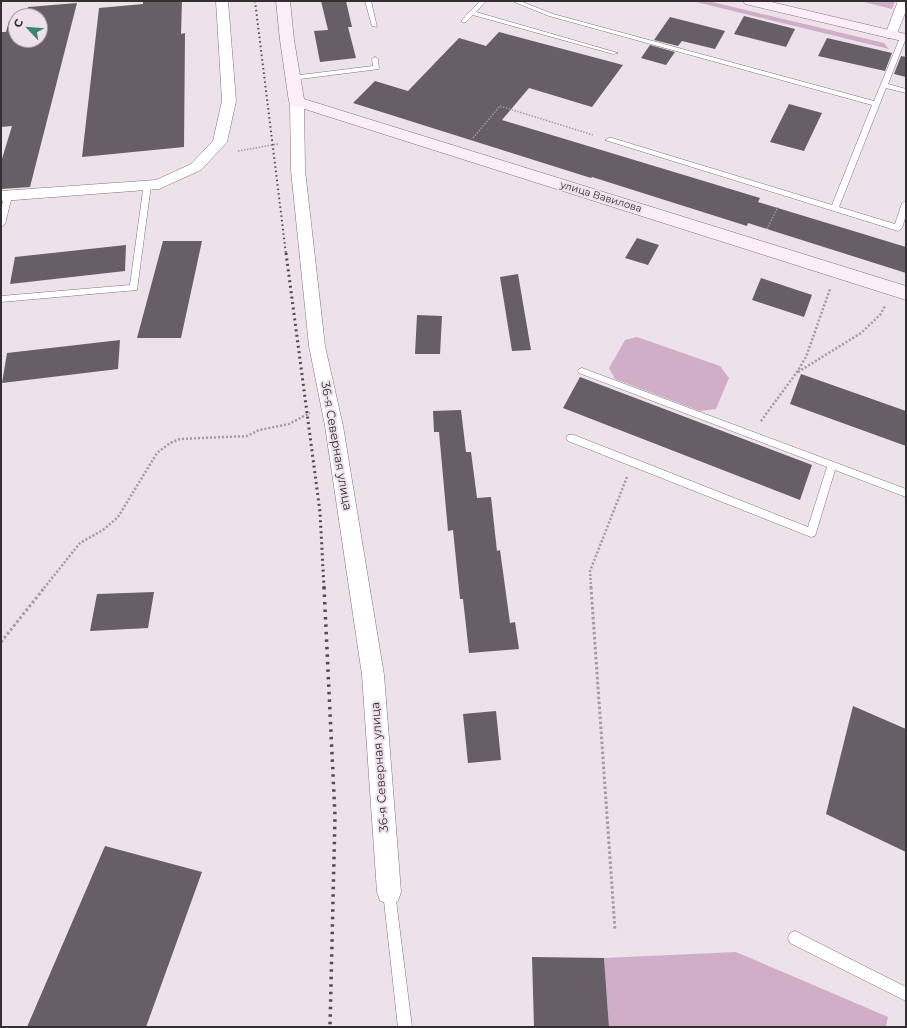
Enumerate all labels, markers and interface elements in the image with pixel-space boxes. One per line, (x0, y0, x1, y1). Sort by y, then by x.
north arrow (8, 8, 48, 48)
text: С (10, 17, 26, 30)
street label: улица Вавилова (559, 179, 643, 215)
street label: 36-я Северная улица (318, 380, 354, 512)
street label: 36-я Северная улица (368, 701, 392, 833)

